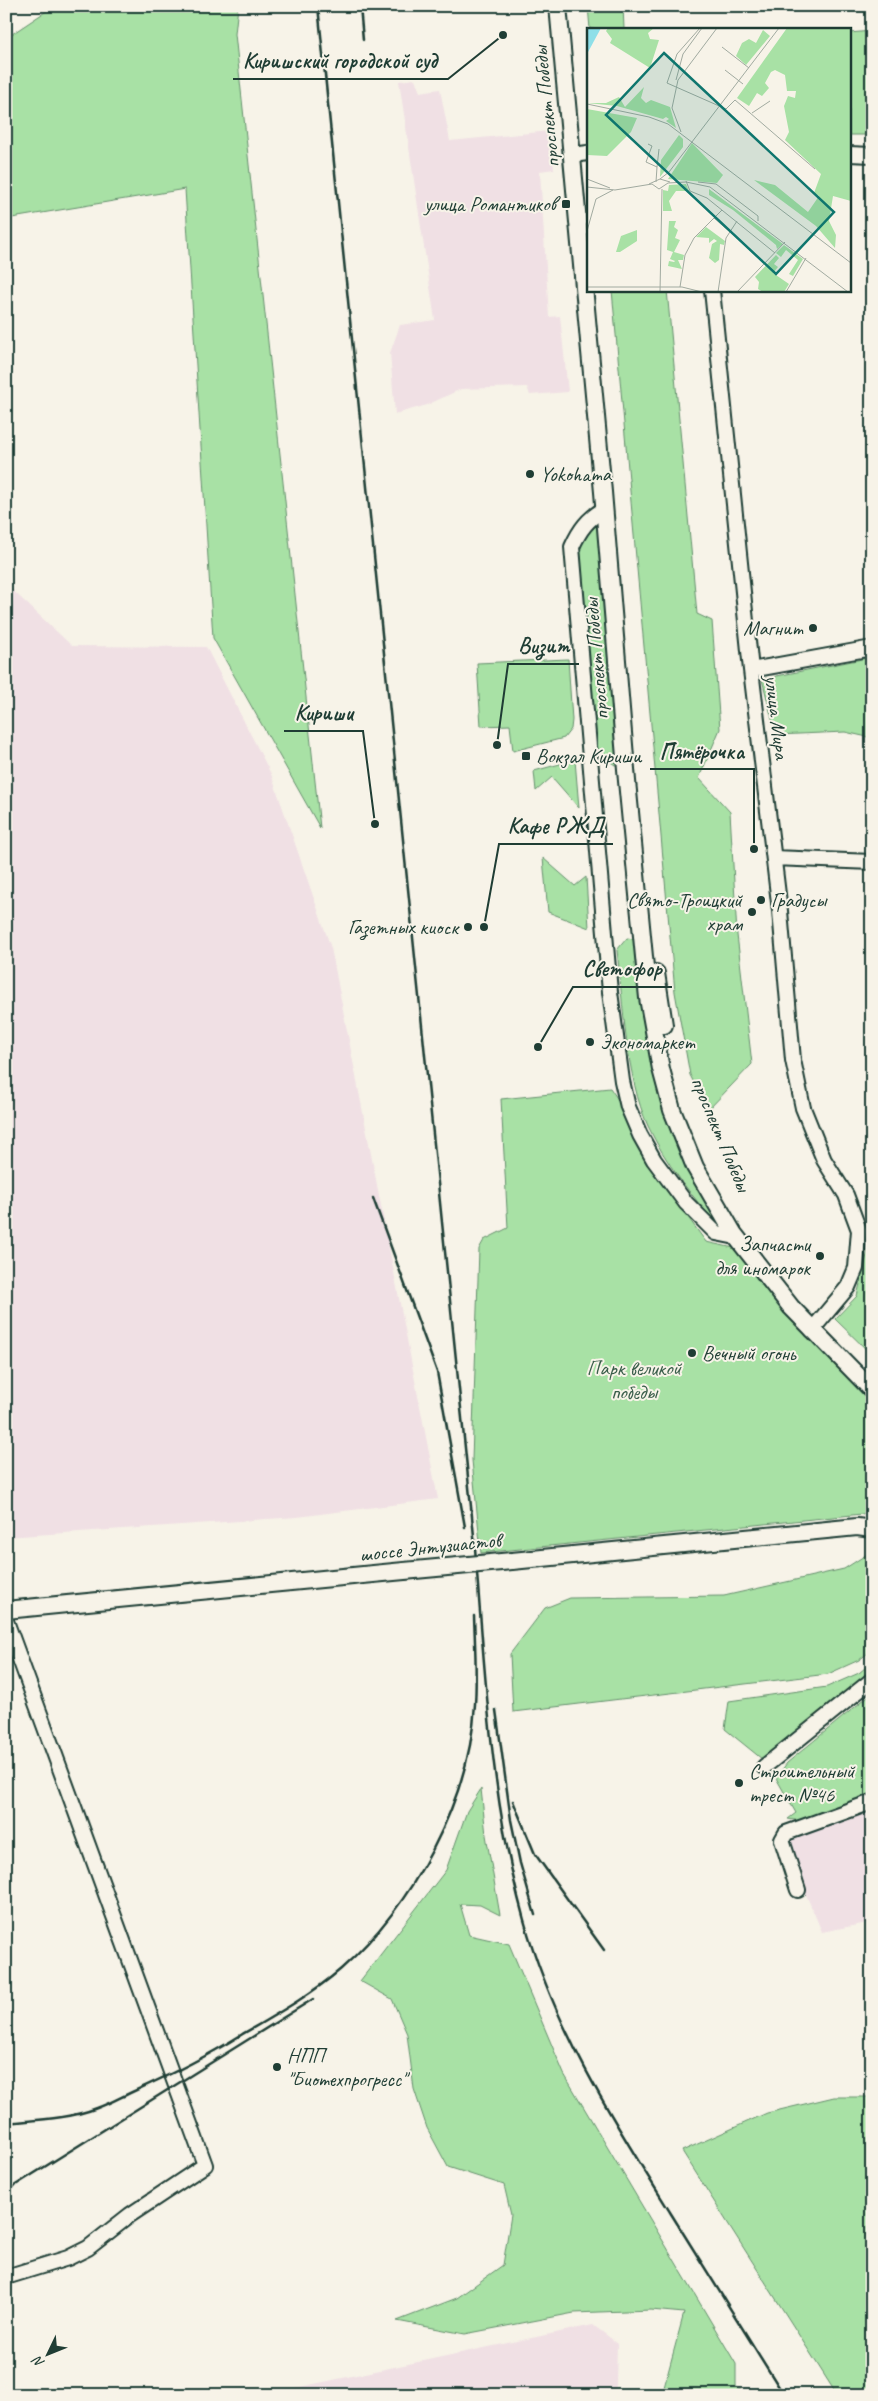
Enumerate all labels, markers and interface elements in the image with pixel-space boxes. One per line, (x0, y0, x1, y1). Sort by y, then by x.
inset map (587, 28, 850, 291)
callout: Киришский городской суд (233, 42, 448, 79)
street label: проспект Победы (526, 43, 565, 169)
text: Киришский городской суд (243, 47, 439, 75)
place label: улица Романтиков (422, 191, 561, 217)
marker: улица Романтиков (560, 198, 572, 210)
place label: Yokohama (540, 461, 613, 487)
marker: Yokohama (524, 468, 536, 480)
street label: проспект Победы (578, 595, 614, 721)
place label: Магнит (743, 615, 804, 641)
marker: Магнит (807, 622, 819, 634)
callout: Визит (508, 627, 579, 664)
text: Визит (518, 632, 571, 661)
street label: улица Мира (759, 672, 795, 762)
callout: Кириши (284, 694, 363, 731)
text: Кириши (295, 699, 355, 727)
callout: Пятёрочка (650, 732, 754, 769)
text: Пятёрочка (660, 738, 745, 766)
place label: Вокзал Кириши (536, 743, 643, 769)
marker: Вокзал Кириши (520, 750, 532, 762)
callout: Кафе РЖД (499, 807, 613, 844)
text: Кафе РЖД (508, 812, 606, 840)
place label: Свято-Троицкий храм (627, 887, 744, 937)
place label: Градусы (771, 887, 828, 913)
marker: Градусы (755, 894, 767, 906)
marker: Свято-Троицкий храм (746, 906, 758, 918)
place label: Газетных киоск (348, 914, 460, 941)
marker: Газетных киоск (462, 921, 474, 933)
callout: Светофор (573, 950, 672, 987)
text: Светофор (582, 955, 663, 983)
place label: Экономаркет (600, 1029, 696, 1055)
marker: Экономаркет (584, 1036, 596, 1048)
street label: проспект Победы (685, 1073, 758, 1197)
place label: Запчасти для иномарок (715, 1231, 813, 1281)
marker: Запчасти для иномарок (814, 1250, 826, 1262)
place label: Вечный огонь (702, 1340, 797, 1366)
marker: Вечный огонь (686, 1347, 698, 1359)
park label: Парк великой победы (587, 1355, 682, 1405)
street label: шоссе Энтузиастов (358, 1526, 507, 1567)
place label: Строительный трест №46 (749, 1758, 856, 1808)
marker: Строительный трест №46 (733, 1777, 745, 1789)
place label: НПП "Биотехпрогресс" (287, 2042, 410, 2092)
marker: НПП "Биотехпрогресс" (271, 2061, 283, 2073)
north arrow (22, 2328, 72, 2378)
text: N (28, 2352, 48, 2371)

